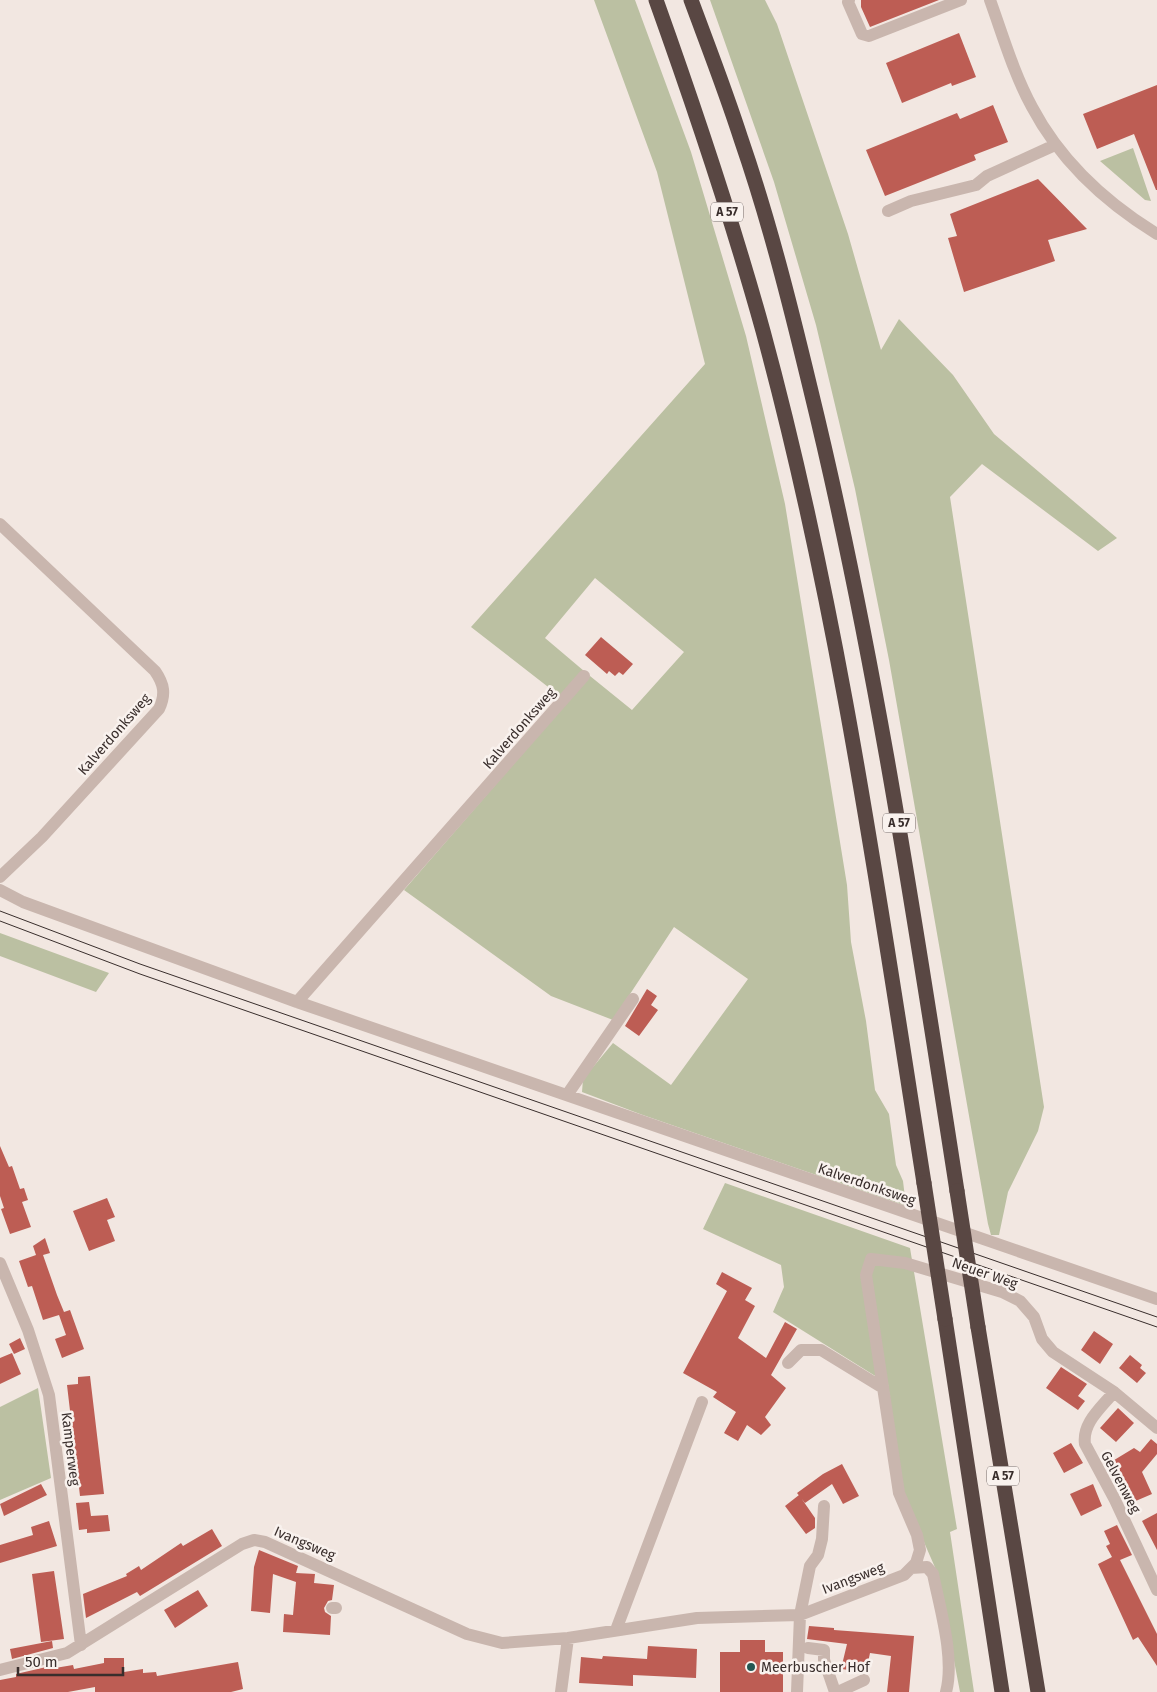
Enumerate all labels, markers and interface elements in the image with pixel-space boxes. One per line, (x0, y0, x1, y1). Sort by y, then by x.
road number: A 57 (711, 202, 743, 222)
street label: Kalverdonksweg (479, 684, 560, 773)
street label: Kalverdonksweg (74, 690, 155, 779)
road number: A 57 (883, 814, 915, 832)
street label: Kalverdonksweg (816, 1160, 919, 1209)
street label: Neuer Weg (950, 1254, 1021, 1293)
street label: Kamperweg (58, 1411, 84, 1488)
street label: Gelvenweg (1097, 1448, 1144, 1517)
road number: A 57 (987, 1466, 1019, 1485)
street label: Ivangsweg (271, 1523, 339, 1564)
street label: Ivangsweg (820, 1559, 887, 1598)
scale bar (18, 1644, 122, 1676)
text: 50 m (25, 1653, 58, 1671)
place label: Meerbuscher Hof (761, 1659, 871, 1676)
marker: Meerbuscher Hof (745, 1661, 757, 1673)

